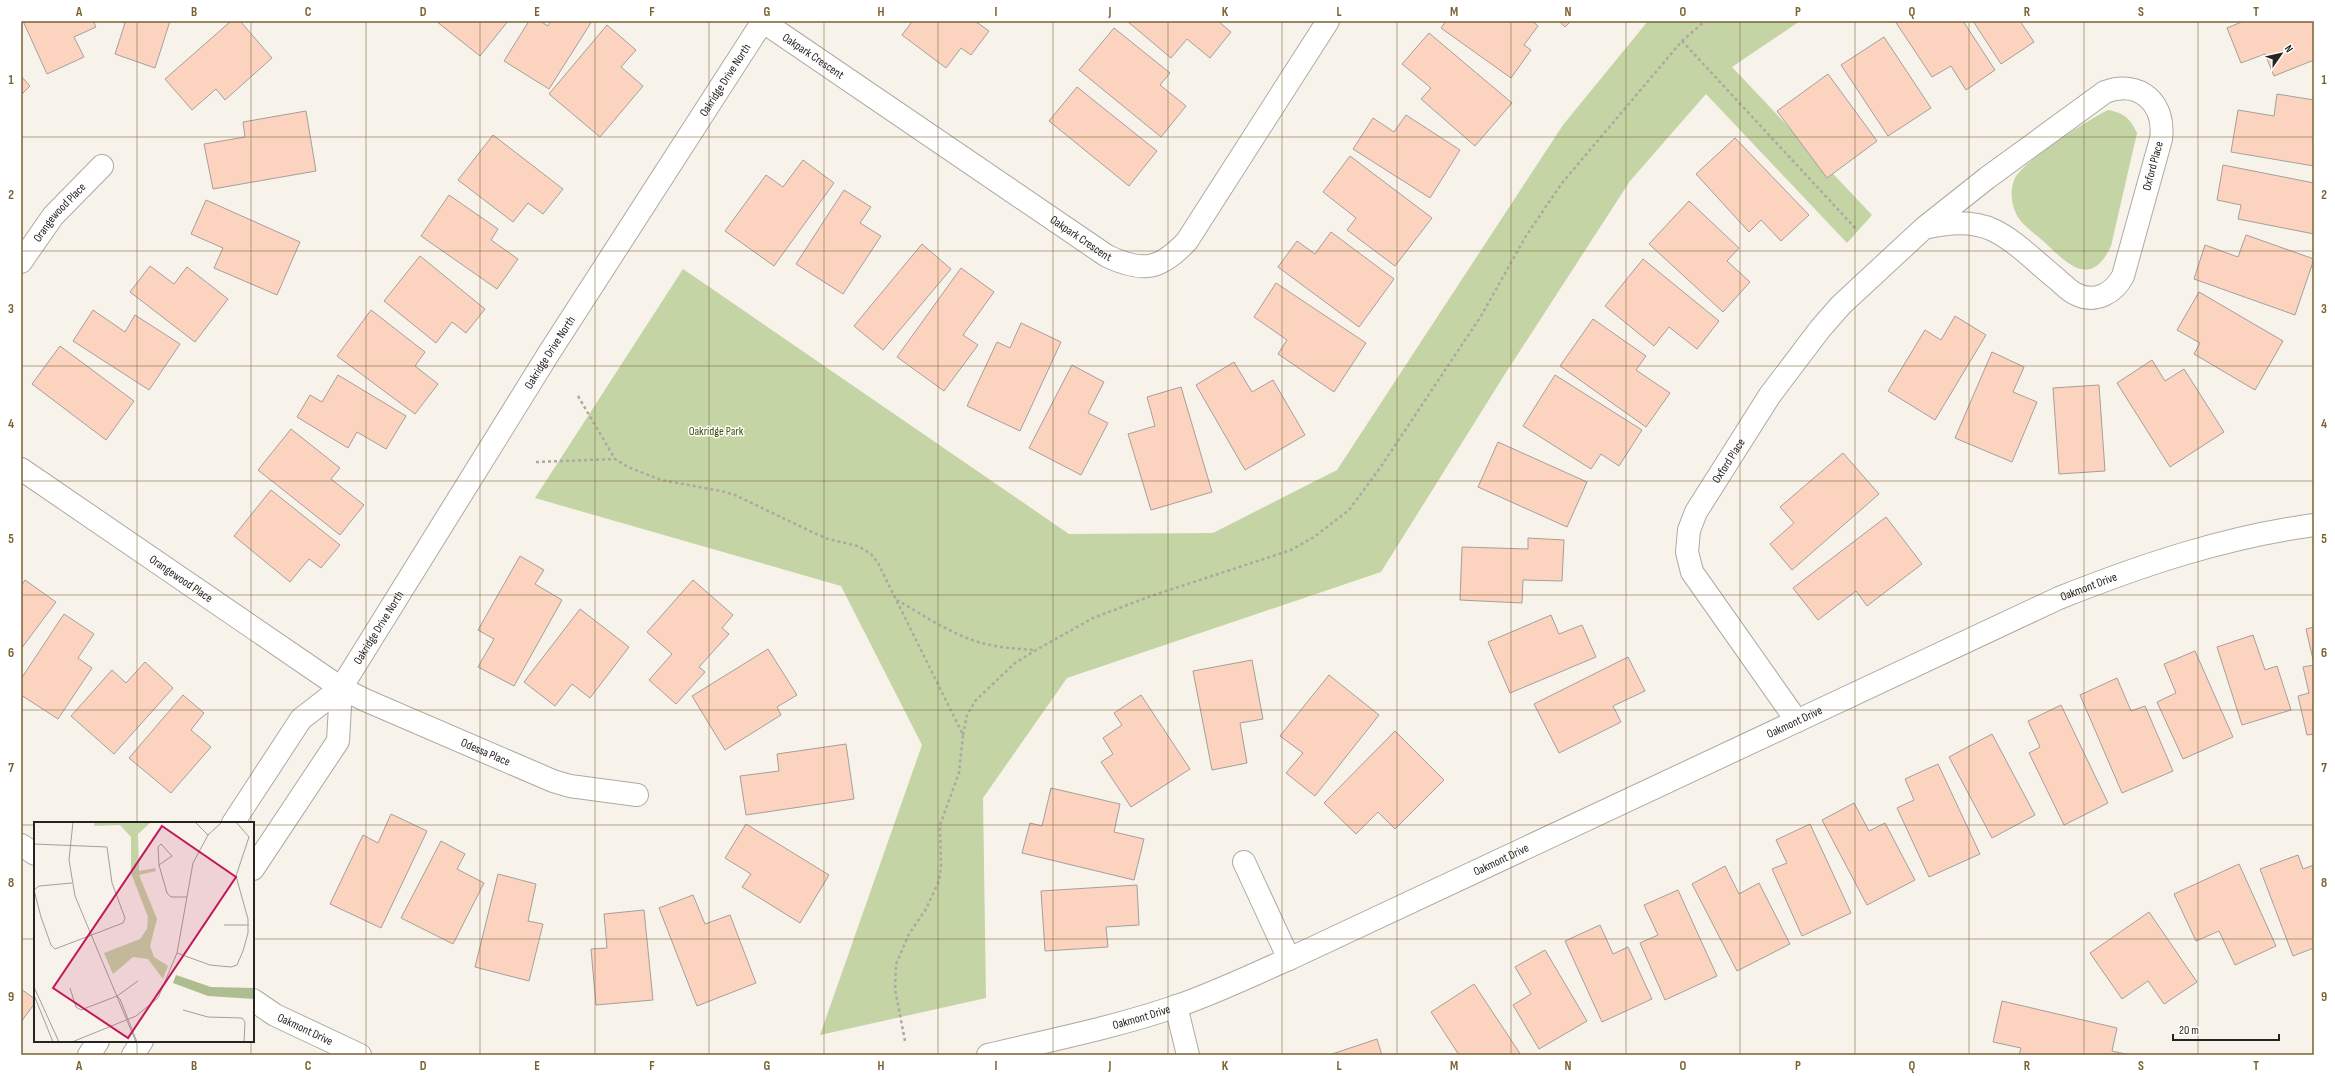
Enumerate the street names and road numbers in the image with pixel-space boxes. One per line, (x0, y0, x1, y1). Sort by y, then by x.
street label: Oakpark Crescent (780, 30, 847, 82)
street label: Oakridge Drive North (696, 41, 754, 119)
street label: Oxford Place (2139, 140, 2167, 192)
street label: Orangewood Place (30, 179, 89, 245)
street label: Oakpark Crescent (1047, 212, 1114, 265)
street label: Oakridge Drive North (521, 313, 578, 392)
street label: Oxford Place (1709, 435, 1748, 486)
street label: Orangewood Place (146, 552, 216, 606)
street label: Oakmont Drive (2058, 569, 2119, 604)
street label: Oakridge Drive North (350, 588, 407, 667)
street label: Oakmont Drive (1764, 703, 1825, 741)
street label: Odessa Place (459, 735, 513, 769)
street label: Oakmont Drive (1471, 840, 1531, 879)
street label: Oakmont Drive (1111, 1001, 1172, 1033)
street label: Oakmont Drive (275, 1010, 335, 1049)

